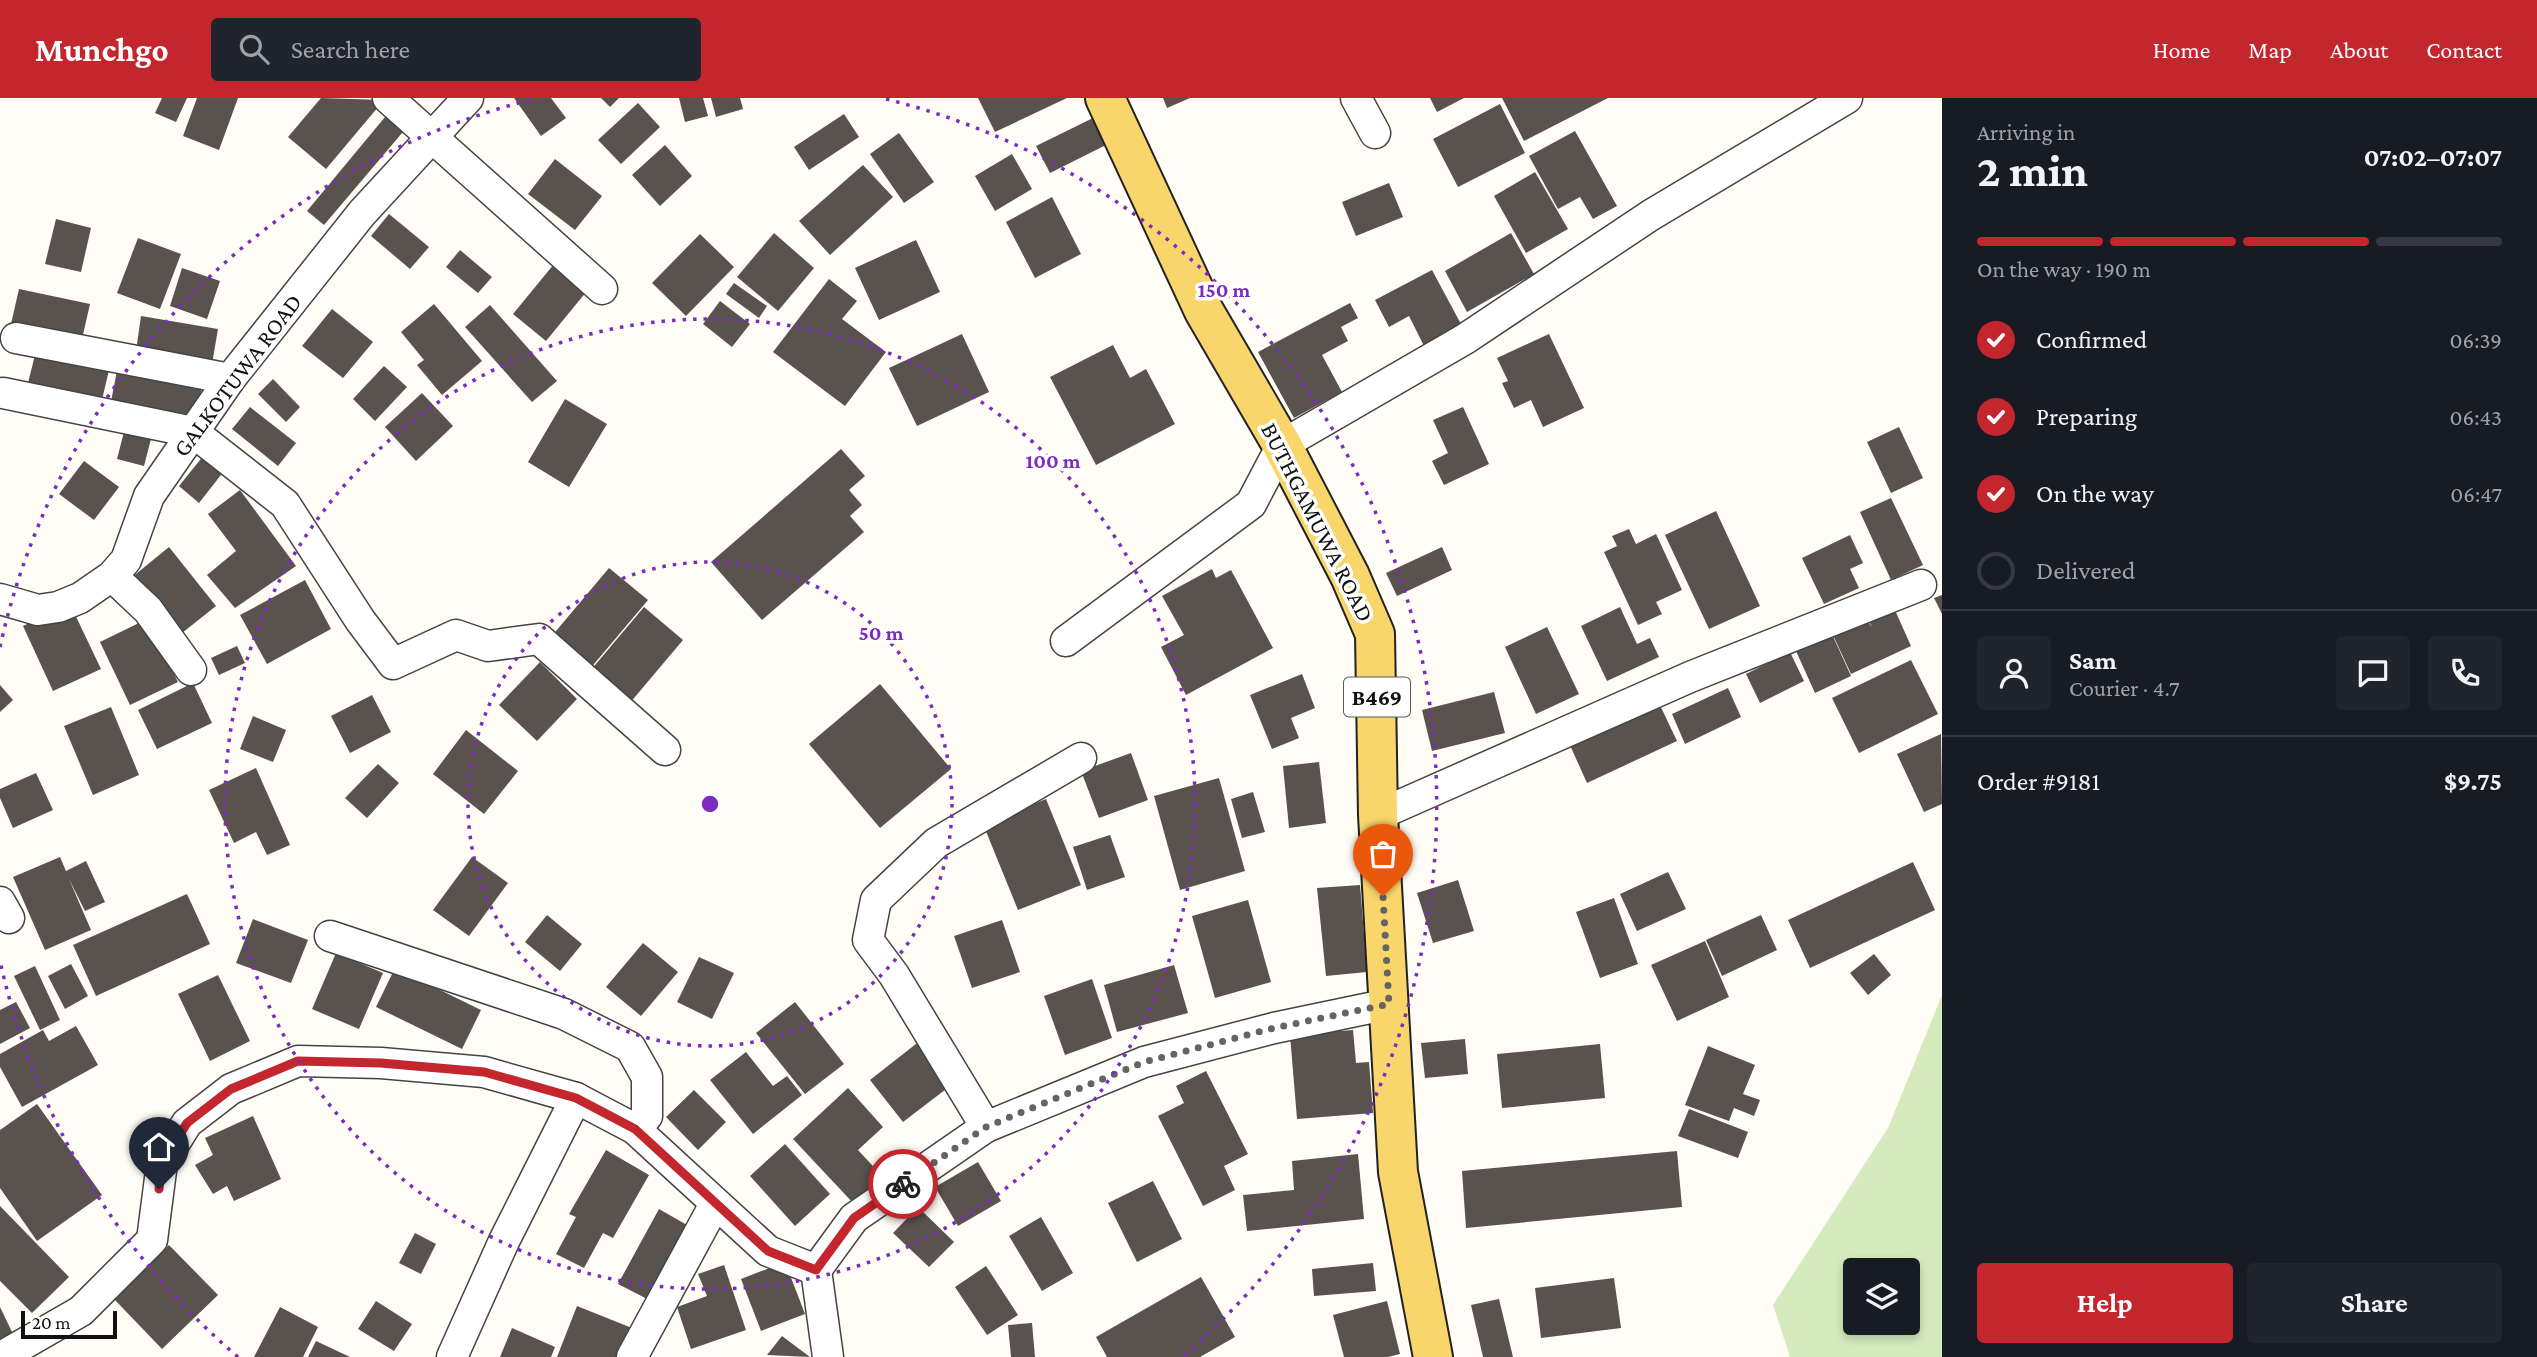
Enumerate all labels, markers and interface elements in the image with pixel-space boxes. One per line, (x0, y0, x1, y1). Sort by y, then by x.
search box (211, 18, 701, 81)
icon: search (235, 30, 273, 68)
text: Munchgo (35, 31, 169, 68)
text: Search here (291, 35, 410, 64)
text: Home (2153, 36, 2210, 63)
text: Map (2248, 36, 2292, 63)
text: About (2330, 36, 2388, 63)
text: Contact (2426, 36, 2502, 63)
text: Arriving in (1977, 119, 2075, 145)
text: 07:02–07:07 (2364, 143, 2502, 172)
text: 2 min (1977, 145, 2088, 196)
text: On the way · 190 m (1977, 256, 2151, 282)
text: 150 m (1198, 278, 1251, 302)
street label: GALKOTUWA ROAD (167, 288, 307, 462)
icon: check (1977, 321, 2015, 359)
text: Confirmed (2036, 325, 2147, 354)
text: 06:39 (2450, 327, 2502, 353)
icon: check (1977, 398, 2015, 436)
text: Preparing (2036, 402, 2137, 431)
text: 06:43 (2450, 404, 2502, 430)
street label: BUTHGAMUWA ROAD (1256, 418, 1380, 626)
text: 100 m (1025, 449, 1081, 473)
icon: check (1977, 475, 2015, 513)
text: On the way (2036, 479, 2154, 508)
text: 06:47 (2450, 481, 2502, 507)
text: Delivered (2036, 556, 2135, 585)
text: 50 m (859, 621, 904, 645)
button: person (1977, 636, 2051, 710)
button: chat (2336, 636, 2410, 710)
button: phone (2428, 636, 2502, 710)
text: Sam (2069, 646, 2117, 675)
text: Courier · 4.7 (2069, 675, 2180, 701)
road number: B469 (1344, 678, 1410, 716)
text: Order #9181 (1977, 767, 2100, 796)
text: $9.75 (2444, 767, 2502, 796)
centre of rings (698, 792, 722, 816)
pin (1353, 824, 1413, 896)
icon: bag (1364, 835, 1402, 873)
pin (129, 1117, 189, 1189)
icon: home (140, 1128, 178, 1166)
courier (868, 1149, 938, 1219)
icon: bike (884, 1165, 922, 1203)
map controls (1843, 1258, 1920, 1335)
button: layers (1843, 1258, 1920, 1335)
button: Help (1977, 1263, 2233, 1343)
button: Share (2247, 1263, 2502, 1343)
scale bar (21, 1308, 117, 1340)
text: 20 m (32, 1312, 71, 1333)

